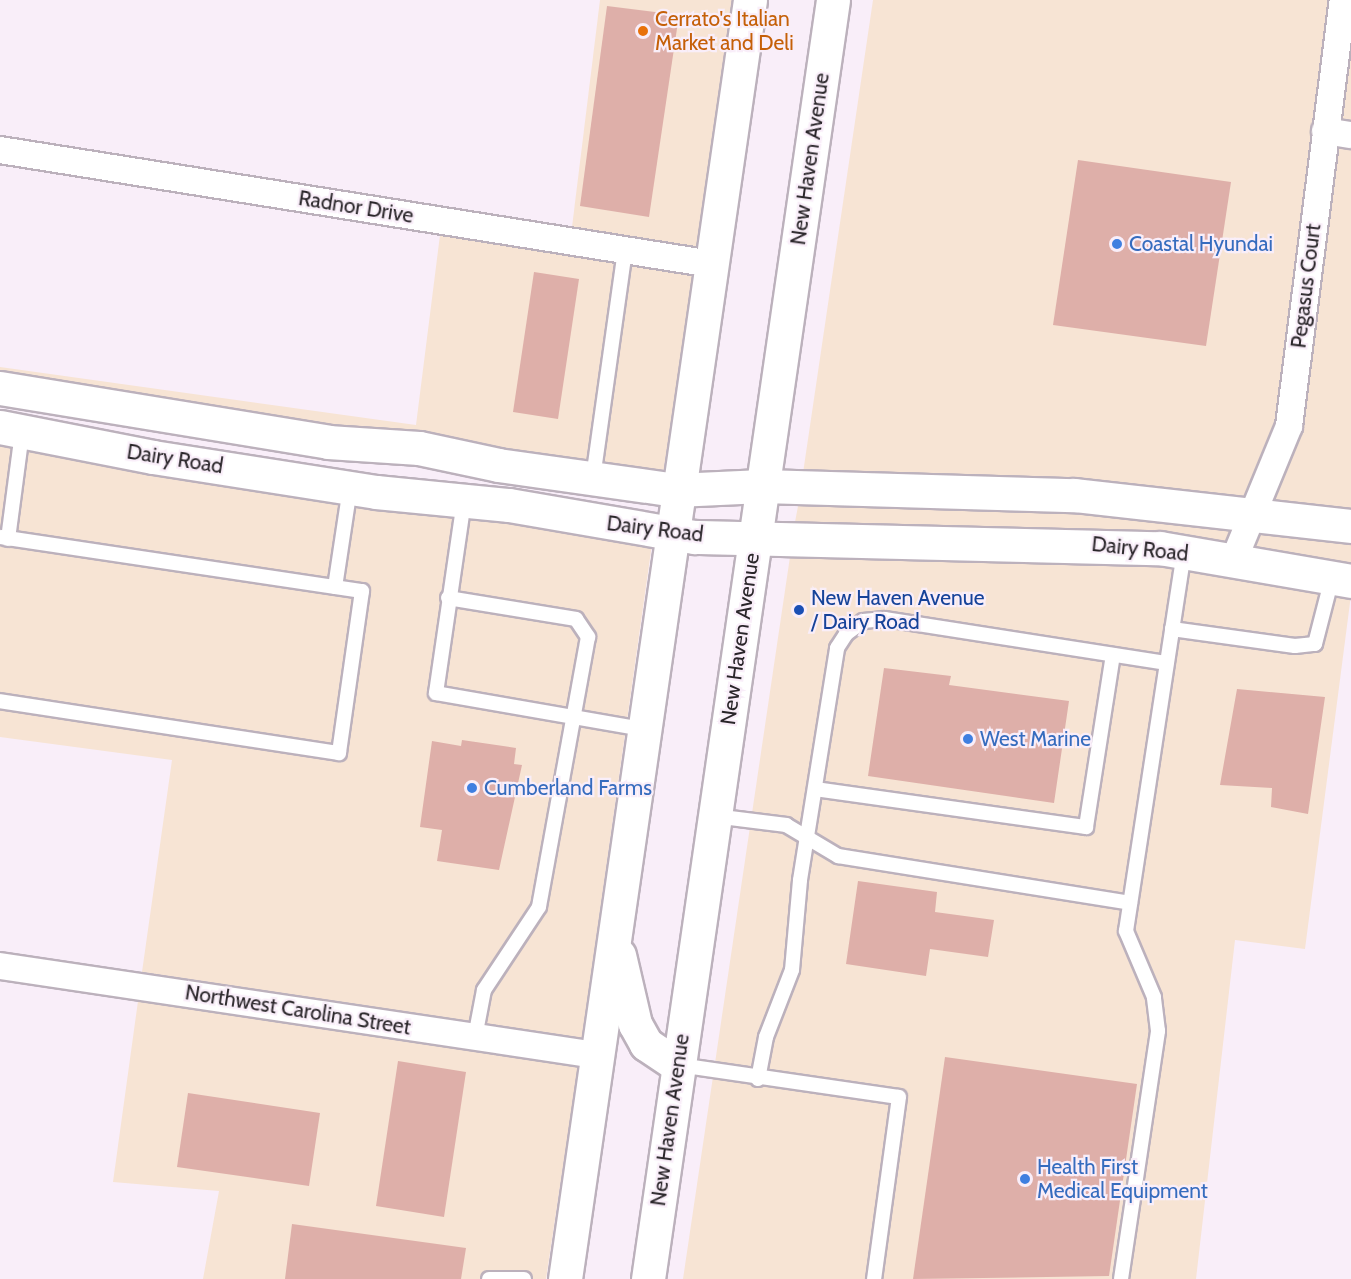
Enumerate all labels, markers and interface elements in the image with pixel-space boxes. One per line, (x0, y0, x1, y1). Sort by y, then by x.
place label: Cerrato's Italian Market and Deli (655, 6, 794, 56)
marker: Cerrato's Italian Market and Deli (636, 24, 650, 38)
street label: New Haven Avenue (785, 71, 835, 247)
street label: Radnor Drive (297, 185, 415, 229)
street label: Pegasus Court (1286, 222, 1326, 350)
place label: Coastal Hyundai (1129, 231, 1273, 257)
marker: Coastal Hyundai (1110, 237, 1124, 251)
street label: Dairy Road (125, 439, 225, 479)
street label: Dairy Road (605, 511, 705, 547)
street label: Dairy Road (1090, 531, 1190, 567)
street label: New Haven Avenue (715, 551, 765, 727)
place label: New Haven Avenue / Dairy Road (811, 585, 984, 635)
marker: New Haven Avenue / Dairy Road (792, 603, 806, 617)
place label: West Marine (980, 726, 1091, 752)
marker: West Marine (961, 732, 975, 746)
place label: Cumberland Farms (484, 775, 652, 801)
marker: Cumberland Farms (465, 781, 479, 795)
street label: Northwest Carolina Street (183, 980, 413, 1040)
street label: New Haven Avenue (645, 1032, 695, 1208)
place label: Health First Medical Equipment (1037, 1154, 1208, 1204)
marker: Health First Medical Equipment (1018, 1172, 1032, 1186)

